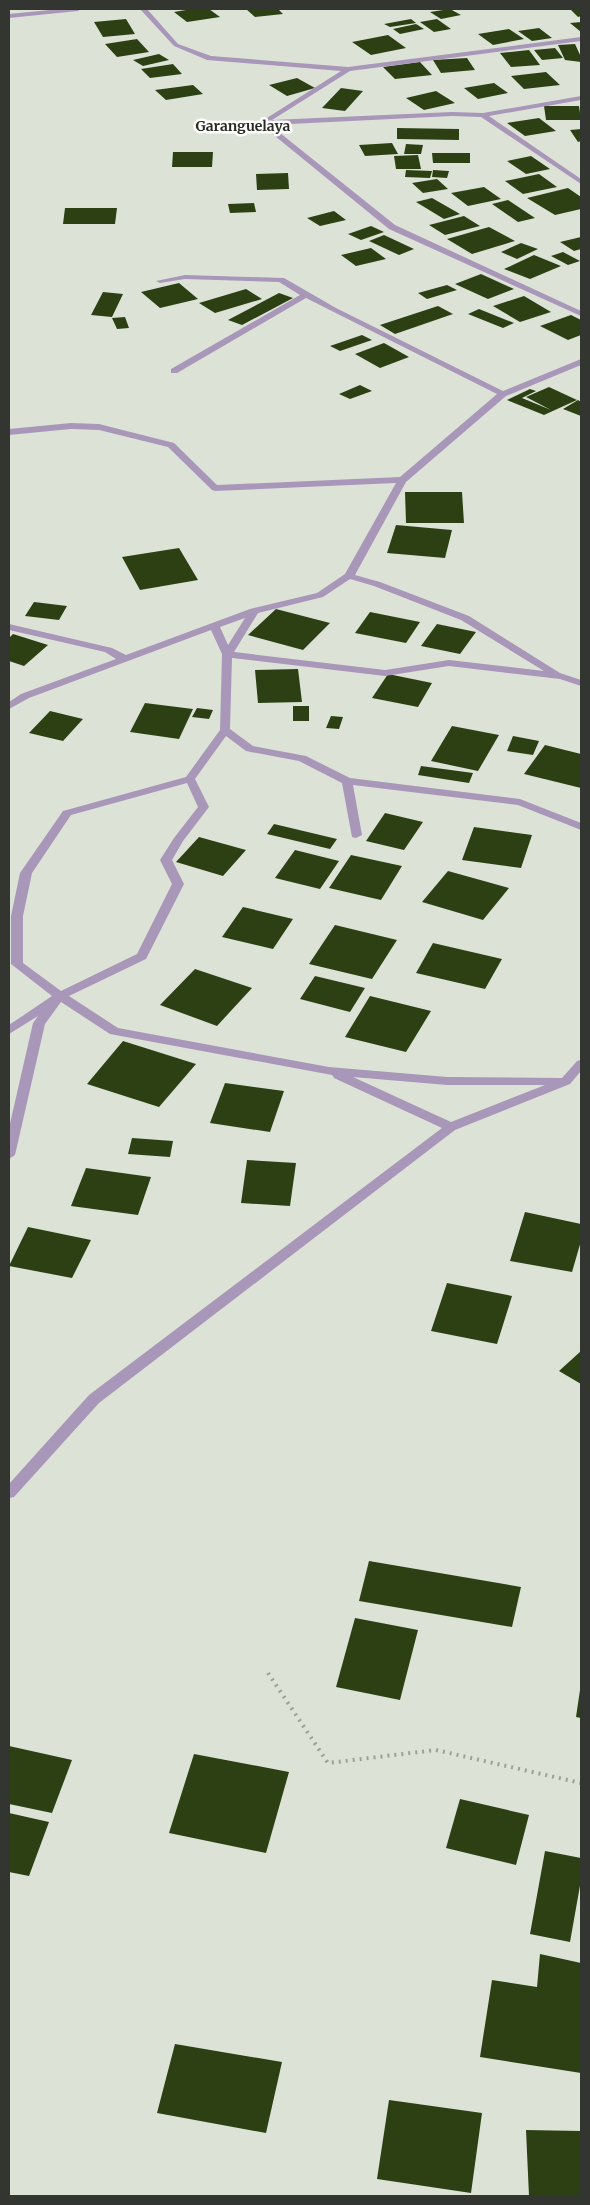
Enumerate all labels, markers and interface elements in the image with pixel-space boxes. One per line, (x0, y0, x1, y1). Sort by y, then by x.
district label: Garanguelaya (196, 117, 291, 135)

